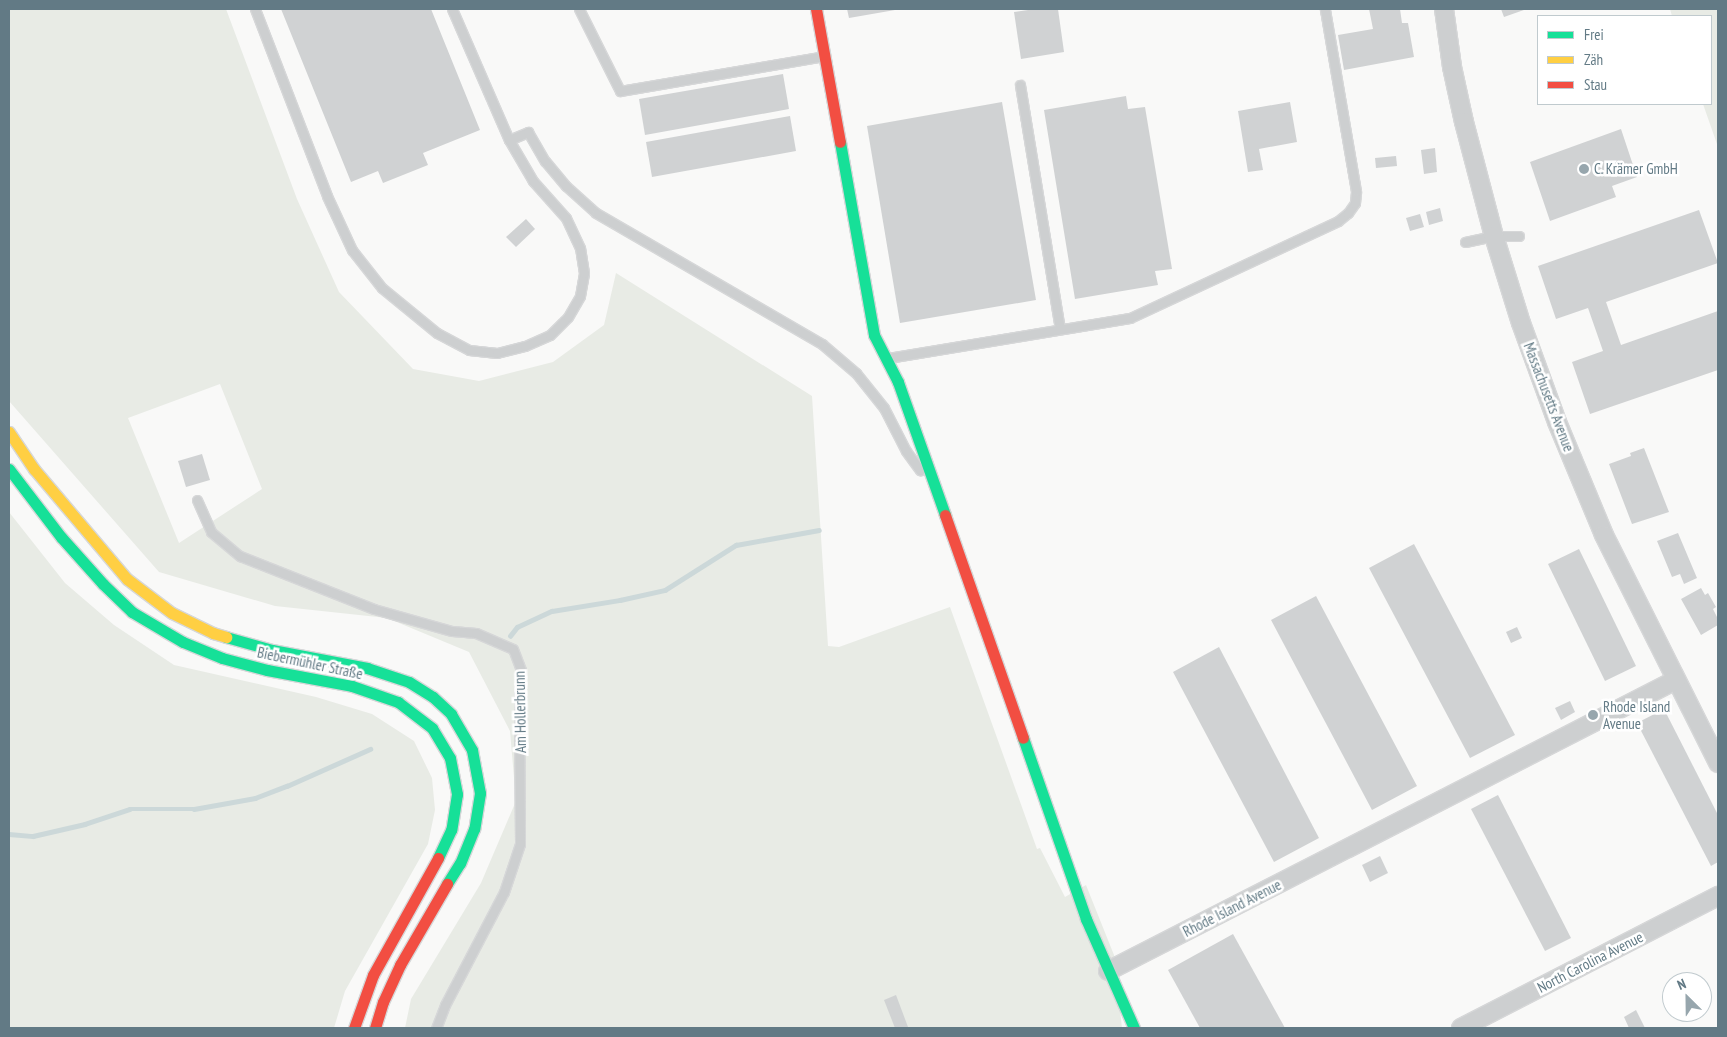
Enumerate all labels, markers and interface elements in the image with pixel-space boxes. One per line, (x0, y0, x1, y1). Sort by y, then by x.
legend (1537, 15, 1712, 105)
text: Frei (1584, 25, 1604, 44)
text: Zäh (1584, 50, 1603, 69)
text: Stau (1584, 75, 1607, 94)
place label: C. Krämer GmbH (1594, 160, 1679, 178)
marker: C. Krämer GmbH (1578, 163, 1590, 175)
street label: Massachusetts Avenue (1520, 340, 1578, 454)
street label: Biebermühler Straße (256, 643, 364, 683)
street label: Am Hollerbrunn (510, 671, 530, 753)
place label: Rhode Island Avenue (1603, 697, 1670, 732)
marker: Rhode Island Avenue (1587, 709, 1599, 721)
street label: Rhode Island Avenue (1180, 875, 1284, 941)
street label: North Carolina Avenue (1534, 928, 1646, 996)
north arrow (1662, 972, 1712, 1022)
text: N (1675, 974, 1689, 994)

